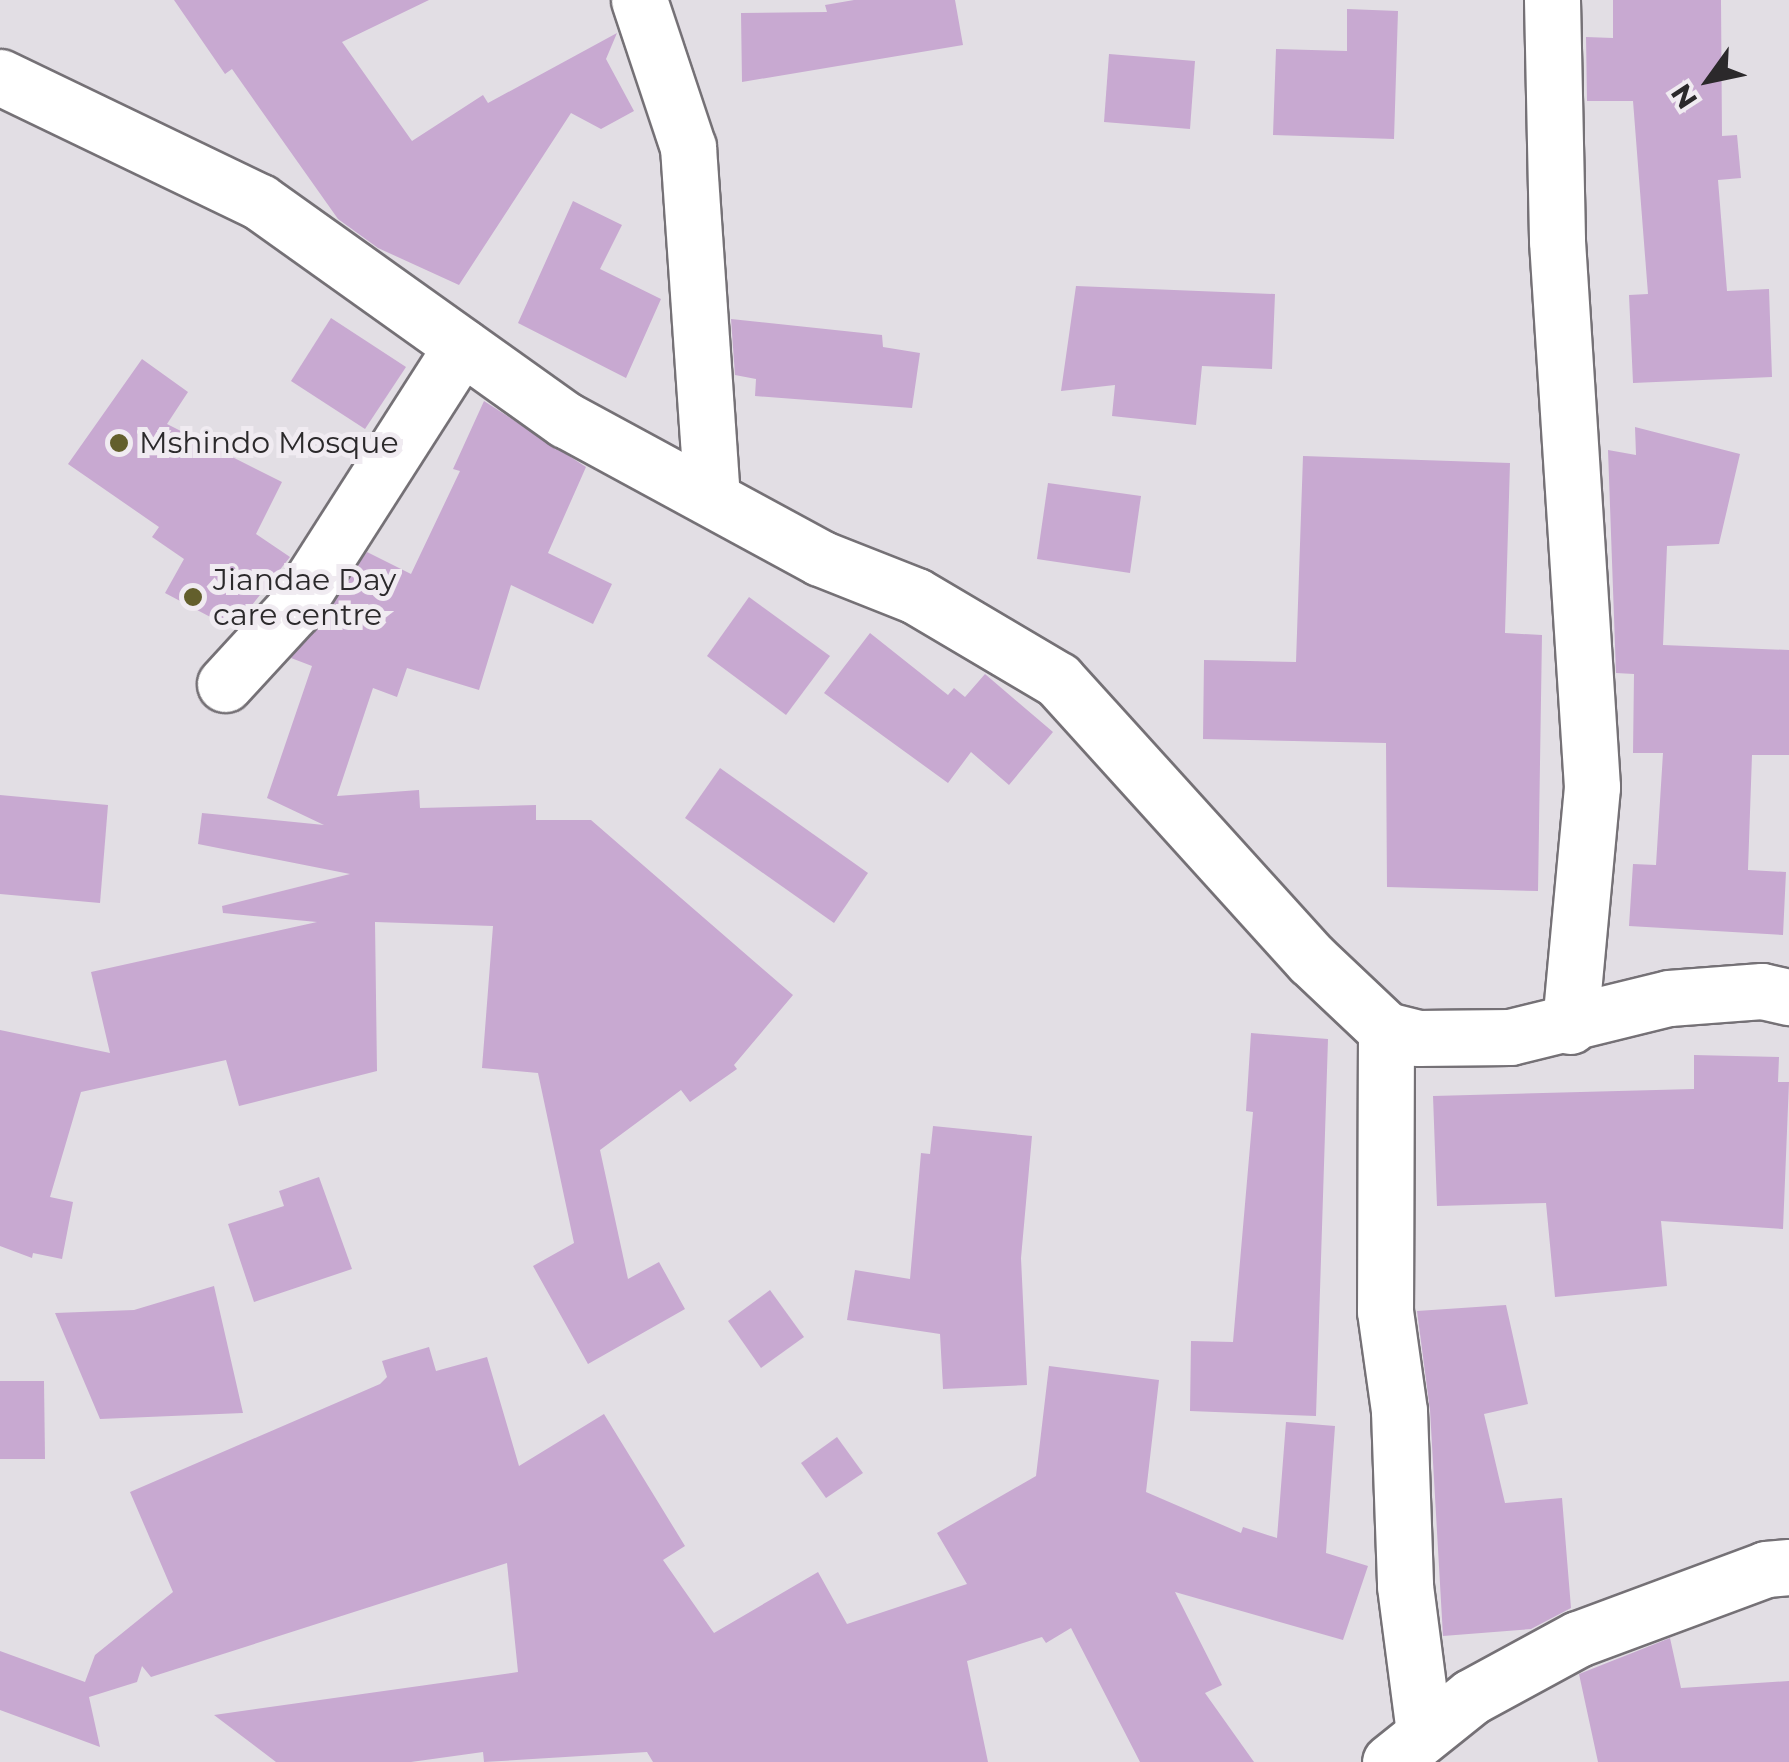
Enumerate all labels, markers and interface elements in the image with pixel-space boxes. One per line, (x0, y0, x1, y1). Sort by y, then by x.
north arrow (1659, 30, 1759, 130)
text: N (1663, 78, 1704, 115)
place label: Mshindo Mosque (139, 425, 399, 461)
marker: Mshindo Mosque (108, 432, 130, 454)
place label: Jiandae Day care centre (213, 562, 396, 632)
marker: Jiandae Day care centre (182, 586, 204, 608)

